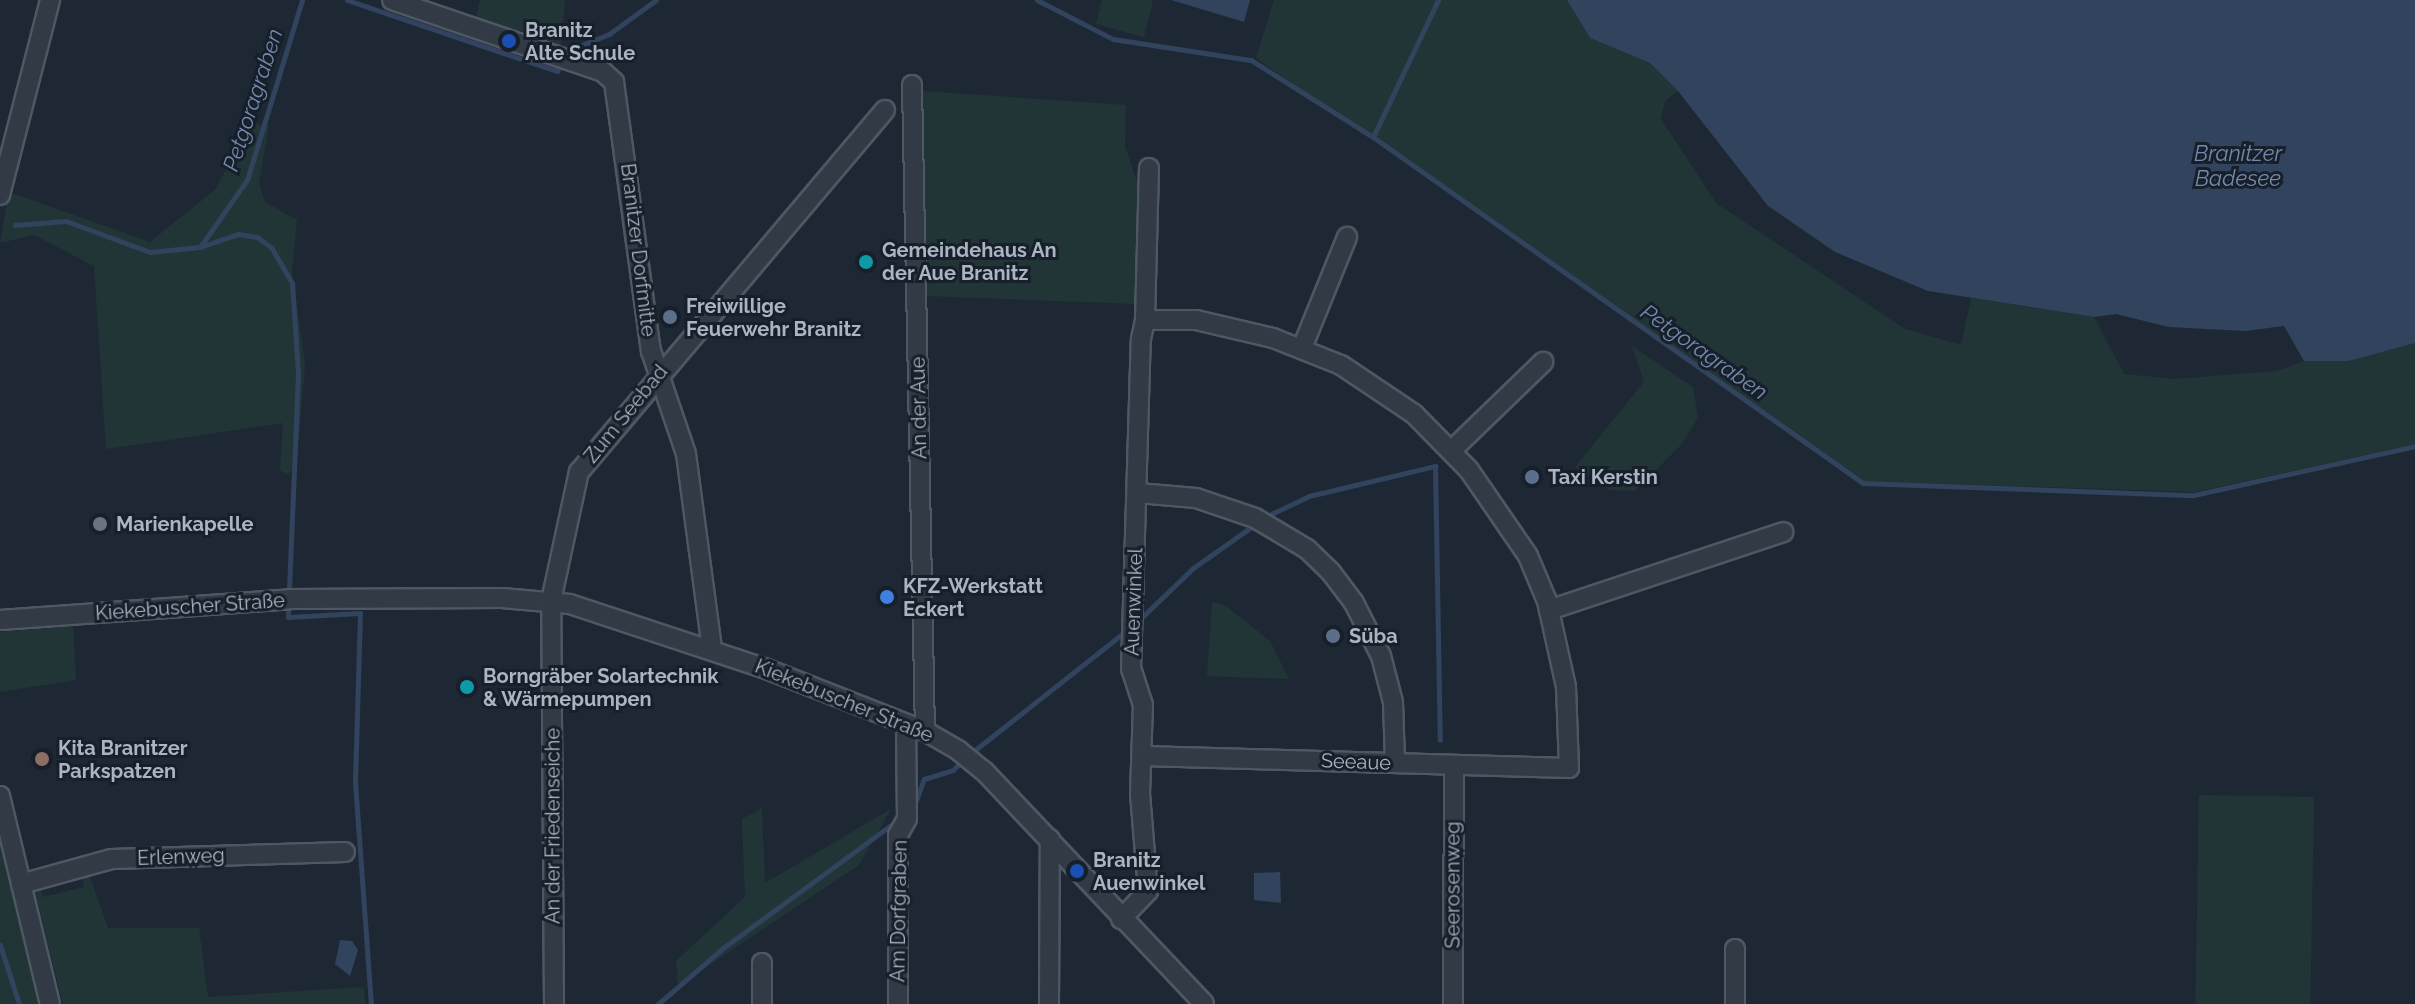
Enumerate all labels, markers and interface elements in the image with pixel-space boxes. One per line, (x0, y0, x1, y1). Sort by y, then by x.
place label: Branitz Alte Schule (525, 18, 635, 65)
water label: Petgoragraben (218, 25, 288, 175)
marker: Branitz Alte Schule (500, 32, 518, 50)
water label: Branitzer Badesee (2194, 140, 2282, 192)
street label: Branitzer Dorfmitte (615, 162, 661, 338)
place label: Gemeindehaus An der Aue Branitz (882, 238, 1057, 285)
marker: Gemeindehaus An der Aue Branitz (857, 253, 875, 271)
place label: Freiwillige Feuerwehr Branitz (686, 294, 861, 341)
water label: Petgoragraben (1636, 299, 1772, 405)
marker: Freiwillige Feuerwehr Branitz (661, 308, 679, 326)
street label: An der Aue (906, 356, 932, 460)
street label: Zum Seebad (579, 360, 673, 468)
place label: Taxi Kerstin (1548, 465, 1658, 489)
marker: Taxi Kerstin (1523, 468, 1541, 486)
place label: Marienkapelle (116, 512, 253, 536)
marker: Marienkapelle (91, 515, 109, 533)
street label: Auenwinkel (1120, 548, 1148, 656)
place label: KFZ-Werkstatt Eckert (903, 574, 1043, 621)
street label: Kiekebuscher Straße (94, 588, 286, 626)
marker: KFZ-Werkstatt Eckert (878, 588, 896, 606)
place label: Süba (1349, 624, 1398, 648)
marker: Süba (1324, 627, 1342, 645)
street label: Kiekebuscher Straße (751, 654, 937, 748)
place label: Borngräber Solartechnik & Wärmepumpen (483, 664, 719, 711)
marker: Borngräber Solartechnik & Wärmepumpen (458, 678, 476, 696)
street label: An der Friedenseiche (541, 728, 565, 924)
place label: Kita Branitzer Parkspatzen (58, 736, 187, 783)
street label: Seeaue (1321, 749, 1391, 775)
marker: Kita Branitzer Parkspatzen (33, 750, 51, 768)
street label: Seerosenweg (1441, 821, 1465, 949)
street label: Am Dorfgraben (886, 840, 912, 982)
street label: Erlenweg (137, 843, 225, 871)
place label: Branitz Auenwinkel (1093, 848, 1205, 895)
marker: Branitz Auenwinkel (1068, 862, 1086, 880)

